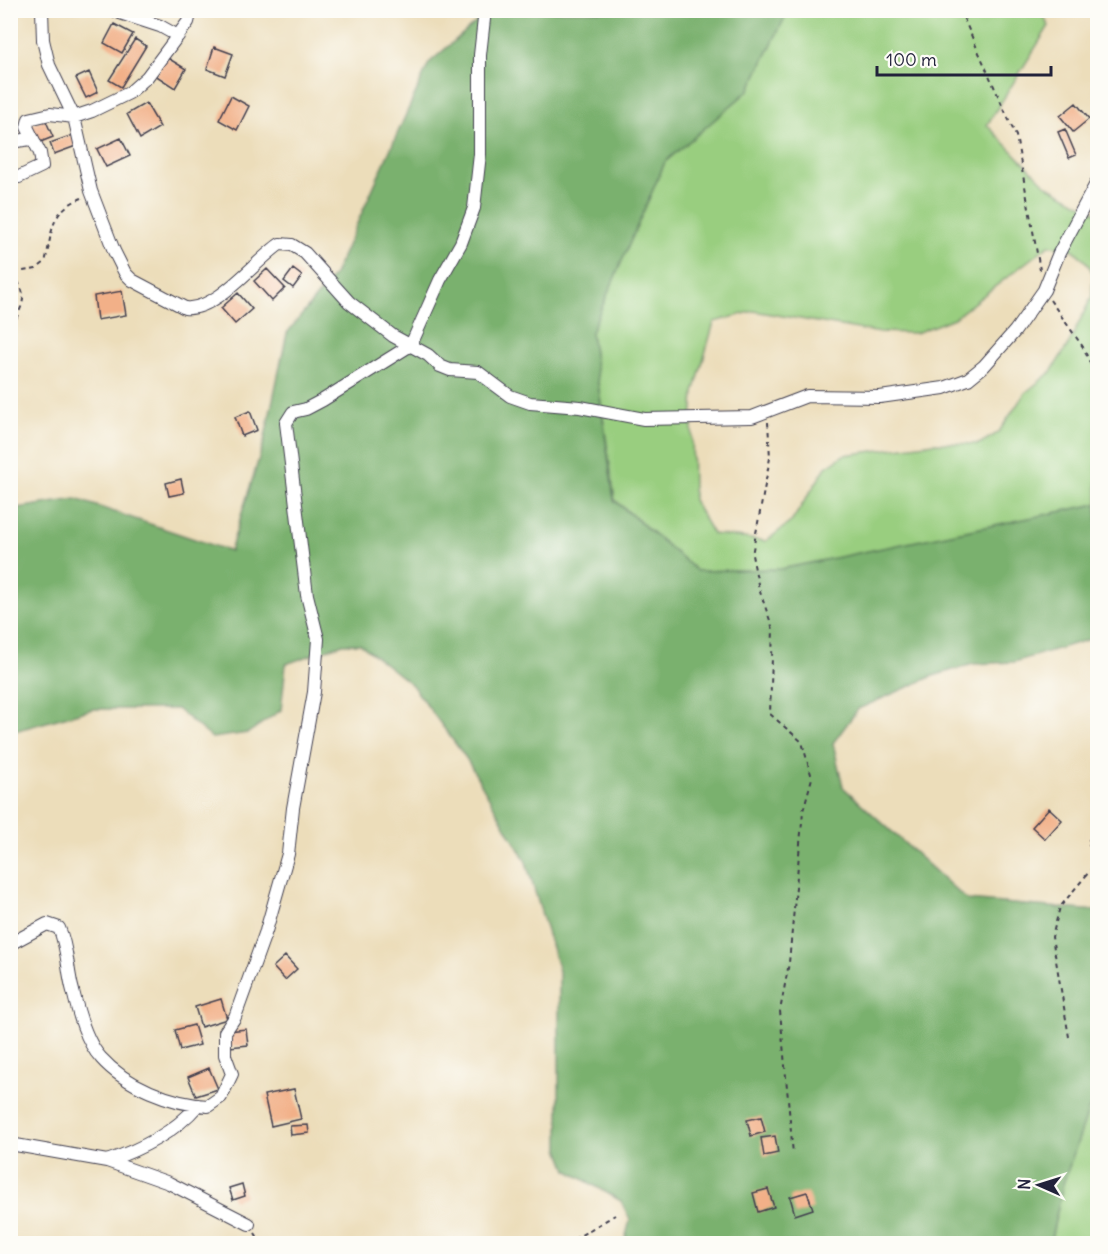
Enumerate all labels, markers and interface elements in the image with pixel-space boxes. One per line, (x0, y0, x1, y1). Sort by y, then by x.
scale bar (877, 39, 1051, 77)
text: 100 m (886, 48, 937, 71)
north arrow (1009, 1155, 1069, 1215)
text: N (1014, 1178, 1034, 1190)

